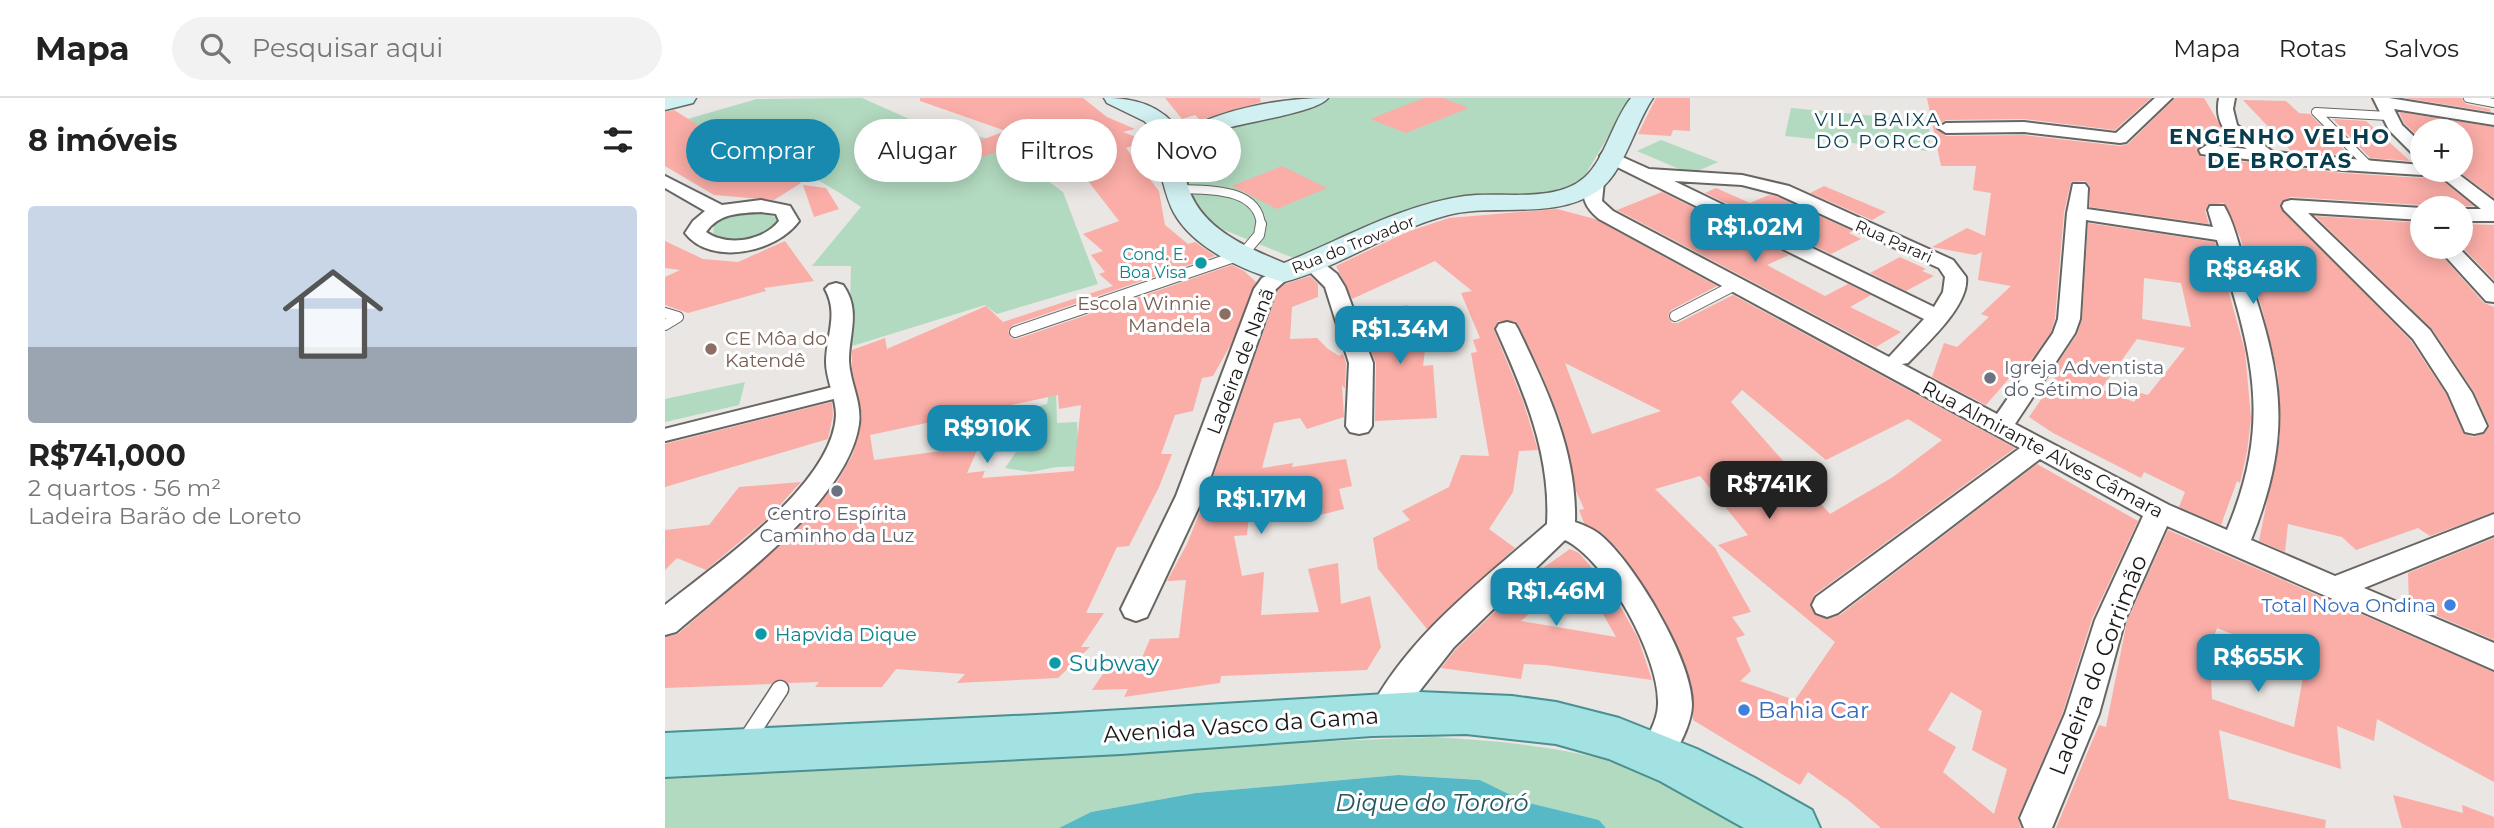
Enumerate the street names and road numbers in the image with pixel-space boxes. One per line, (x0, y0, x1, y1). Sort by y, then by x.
street label: Rua do Trovador (1289, 211, 1418, 278)
street label: Rua Parari (1852, 216, 1935, 267)
street label: Ladeira de Nanã (1202, 285, 1279, 438)
street label: Rua Almirante Alves Câmara (1918, 376, 2167, 523)
street label: Ladeira do Corrimão (2043, 551, 2153, 779)
street label: Avenida Vasco da Gama (1102, 701, 1380, 749)

